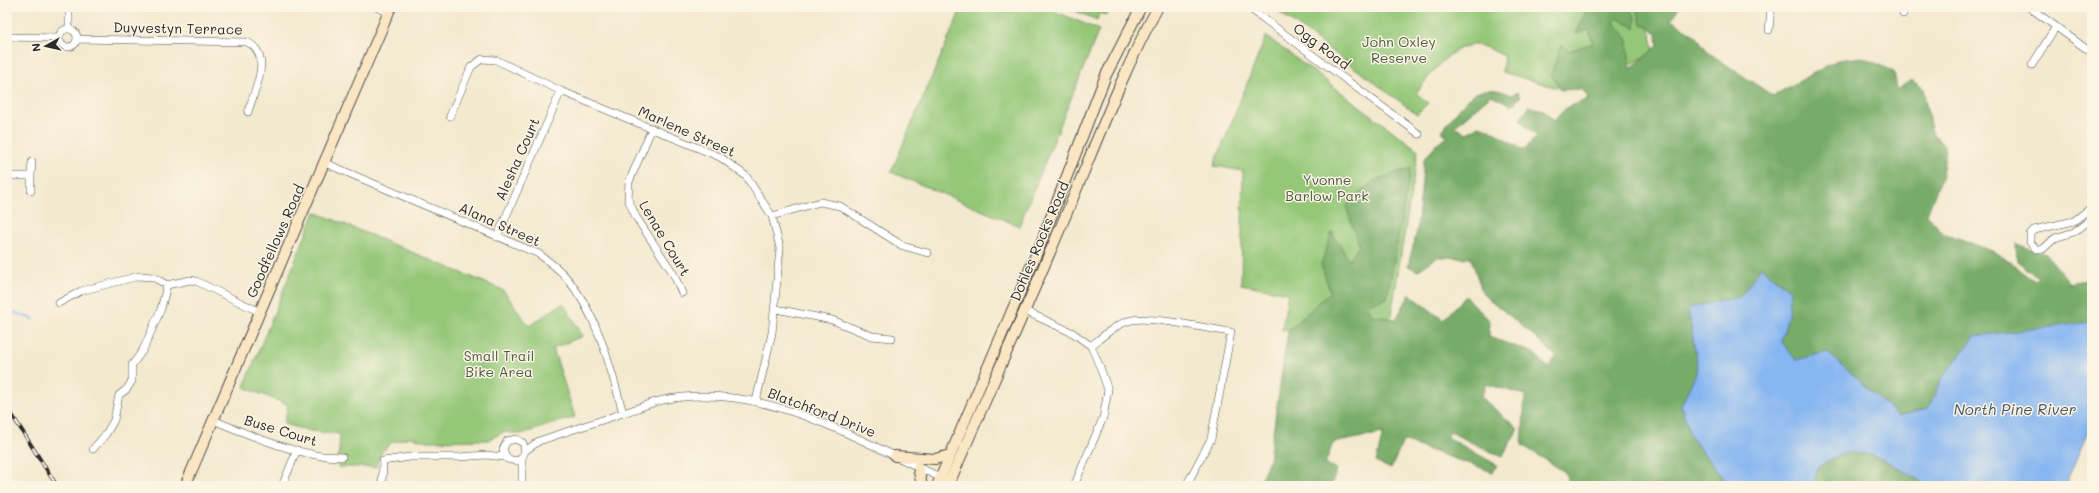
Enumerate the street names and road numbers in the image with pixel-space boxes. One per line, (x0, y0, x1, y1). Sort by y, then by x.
street label: Duyvestyn Terrace (113, 17, 243, 39)
street label: Ogg Road (1290, 18, 1354, 74)
street label: Marlene Street (635, 101, 739, 161)
street label: Alesha Court (490, 115, 544, 203)
street label: Dohles Rocks Road (1005, 178, 1073, 304)
street label: Goodfellows Road (241, 181, 309, 301)
street label: Lenae Court (635, 197, 695, 279)
street label: Alana Street (456, 198, 544, 250)
street label: Blatchford Drive (765, 383, 879, 441)
street label: Buse Court (242, 410, 320, 450)

